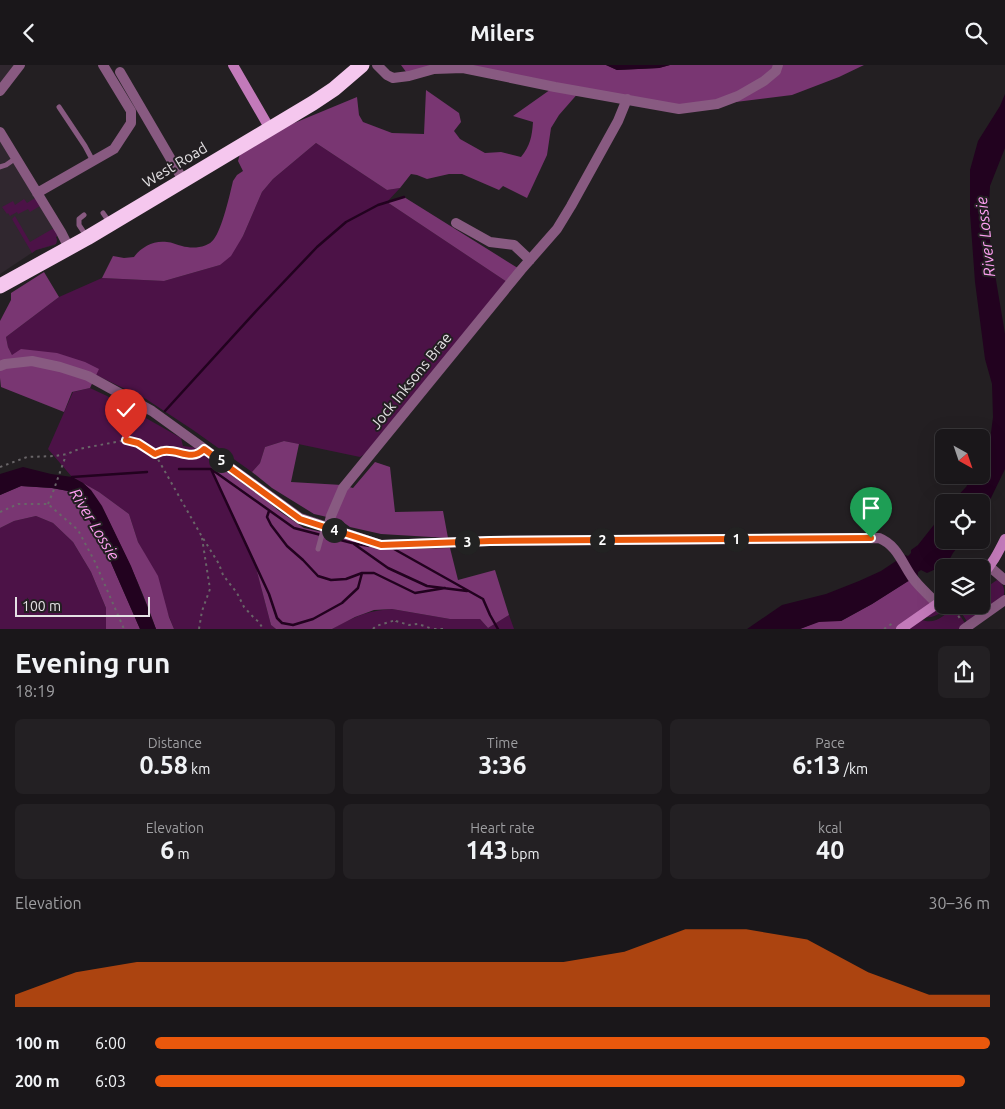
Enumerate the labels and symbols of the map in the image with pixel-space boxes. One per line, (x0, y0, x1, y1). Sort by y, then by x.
street label: West Road (139, 139, 210, 190)
water label: River Lossie (972, 196, 998, 278)
street label: Jock Inksons Brae (367, 329, 455, 432)
pin (105, 389, 147, 440)
north arrow (935, 429, 990, 484)
pin: 5 (208, 447, 234, 473)
water label: River Lossie (67, 485, 123, 563)
pin (850, 487, 892, 538)
pin: 4 (322, 517, 346, 543)
pin: 2 (590, 527, 614, 553)
pin: 1 (724, 527, 748, 551)
pin: 3 (454, 529, 480, 555)
scale bar (15, 594, 150, 617)

